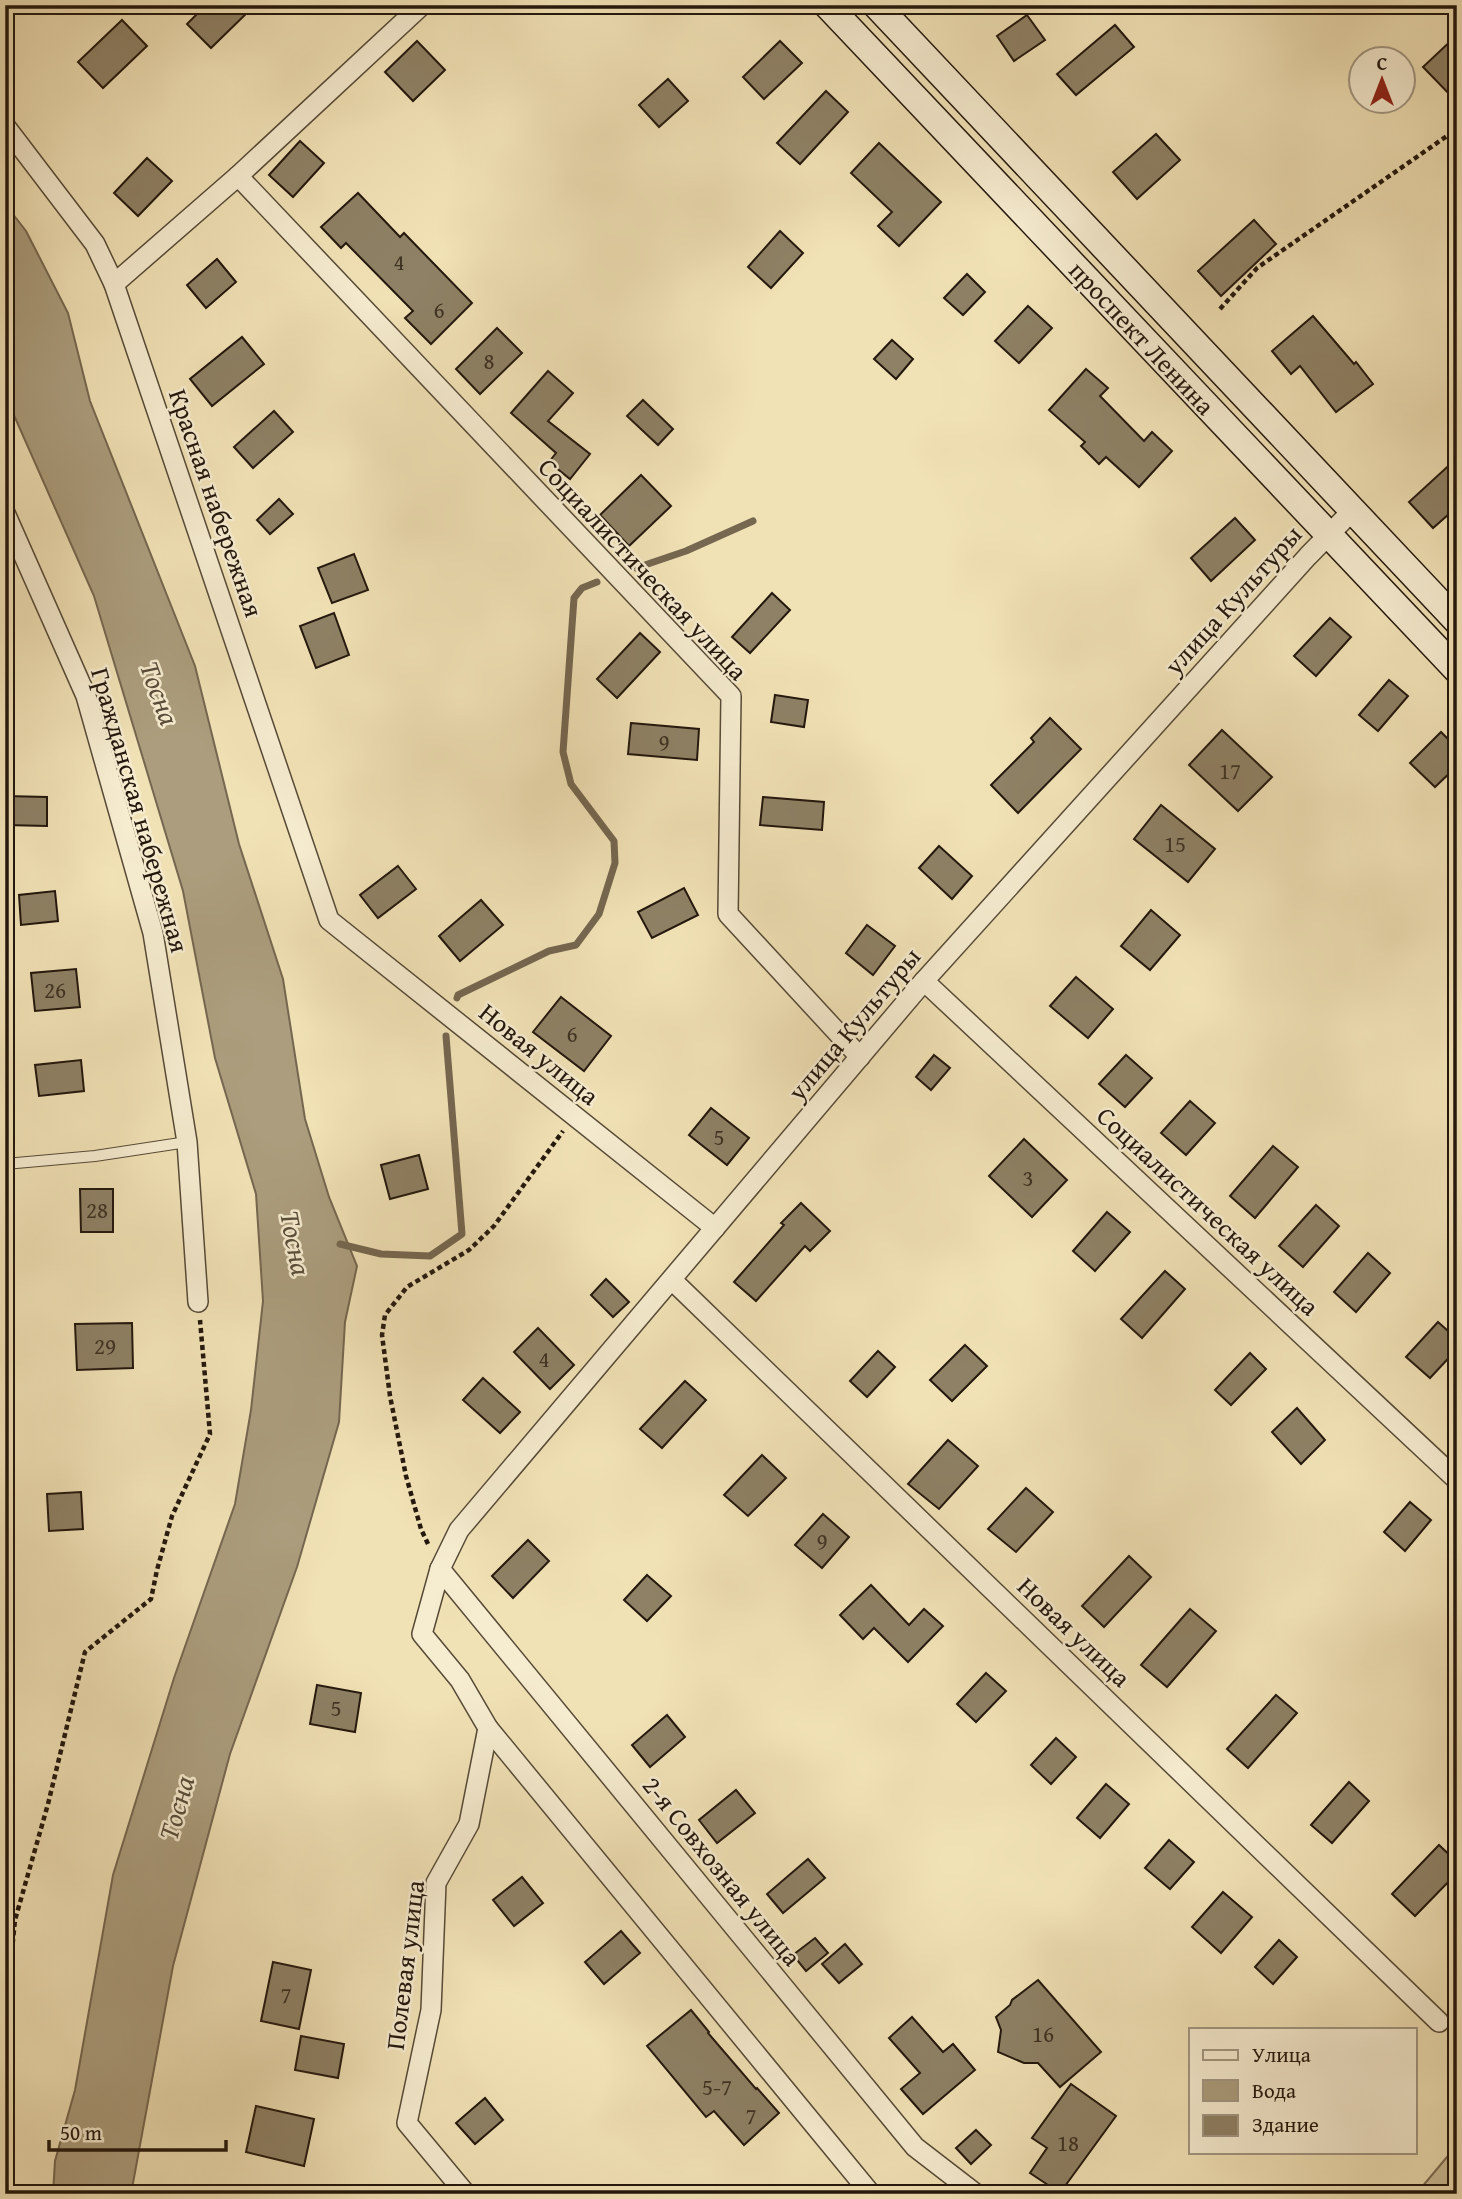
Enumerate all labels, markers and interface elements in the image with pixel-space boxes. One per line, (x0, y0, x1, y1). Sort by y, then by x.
north arrow (1346, 46, 1416, 116)
text: С (1377, 49, 1388, 77)
house number: 4 (393, 245, 405, 278)
street label: проспект Ленина (1060, 252, 1225, 424)
house number: 6 (433, 293, 445, 326)
house number: 8 (483, 344, 495, 377)
street label: Красная набережная (159, 383, 274, 622)
street label: Социалистическая улица (530, 449, 758, 689)
street label: улица Культуры (1154, 516, 1311, 684)
water label: Тосна (130, 655, 191, 731)
street label: Гражданская набережная (81, 663, 200, 957)
house number: 9 (658, 725, 670, 758)
house number: 17 (1219, 754, 1241, 787)
house number: 15 (1164, 827, 1186, 860)
street label: улица Культуры (777, 938, 930, 1110)
house number: 26 (44, 973, 66, 1006)
street label: Новая улица (471, 993, 608, 1115)
house number: 6 (566, 1017, 578, 1050)
street label: Социалистическая улица (1088, 1097, 1329, 1325)
house number: 5 (713, 1120, 725, 1153)
house number: 3 (1022, 1161, 1034, 1194)
house number: 28 (86, 1193, 108, 1226)
water label: Тосна (270, 1207, 323, 1279)
house number: 29 (94, 1329, 116, 1362)
house number: 4 (538, 1342, 550, 1375)
house number: 9 (816, 1524, 828, 1557)
street label: Новая улица (1009, 1567, 1140, 1696)
house number: 5 (330, 1691, 342, 1724)
street label: 2-я Совхозная улица (633, 1767, 812, 1975)
water label: Тосна (147, 1771, 204, 1845)
street label: Полевая улица (375, 1877, 434, 2052)
house number: 7 (280, 1978, 292, 2011)
house number: 16 (1032, 2017, 1054, 2050)
legend (1189, 2028, 1416, 2154)
text: Улица (1252, 2039, 1311, 2070)
house number: 5-7 (702, 2070, 732, 2103)
text: Вода (1252, 2075, 1296, 2106)
house number: 7 (745, 2099, 757, 2132)
scale bar (49, 2108, 226, 2152)
text: Здание (1252, 2109, 1319, 2140)
text: 50 m (60, 2117, 102, 2148)
house number: 18 (1057, 2126, 1079, 2159)

